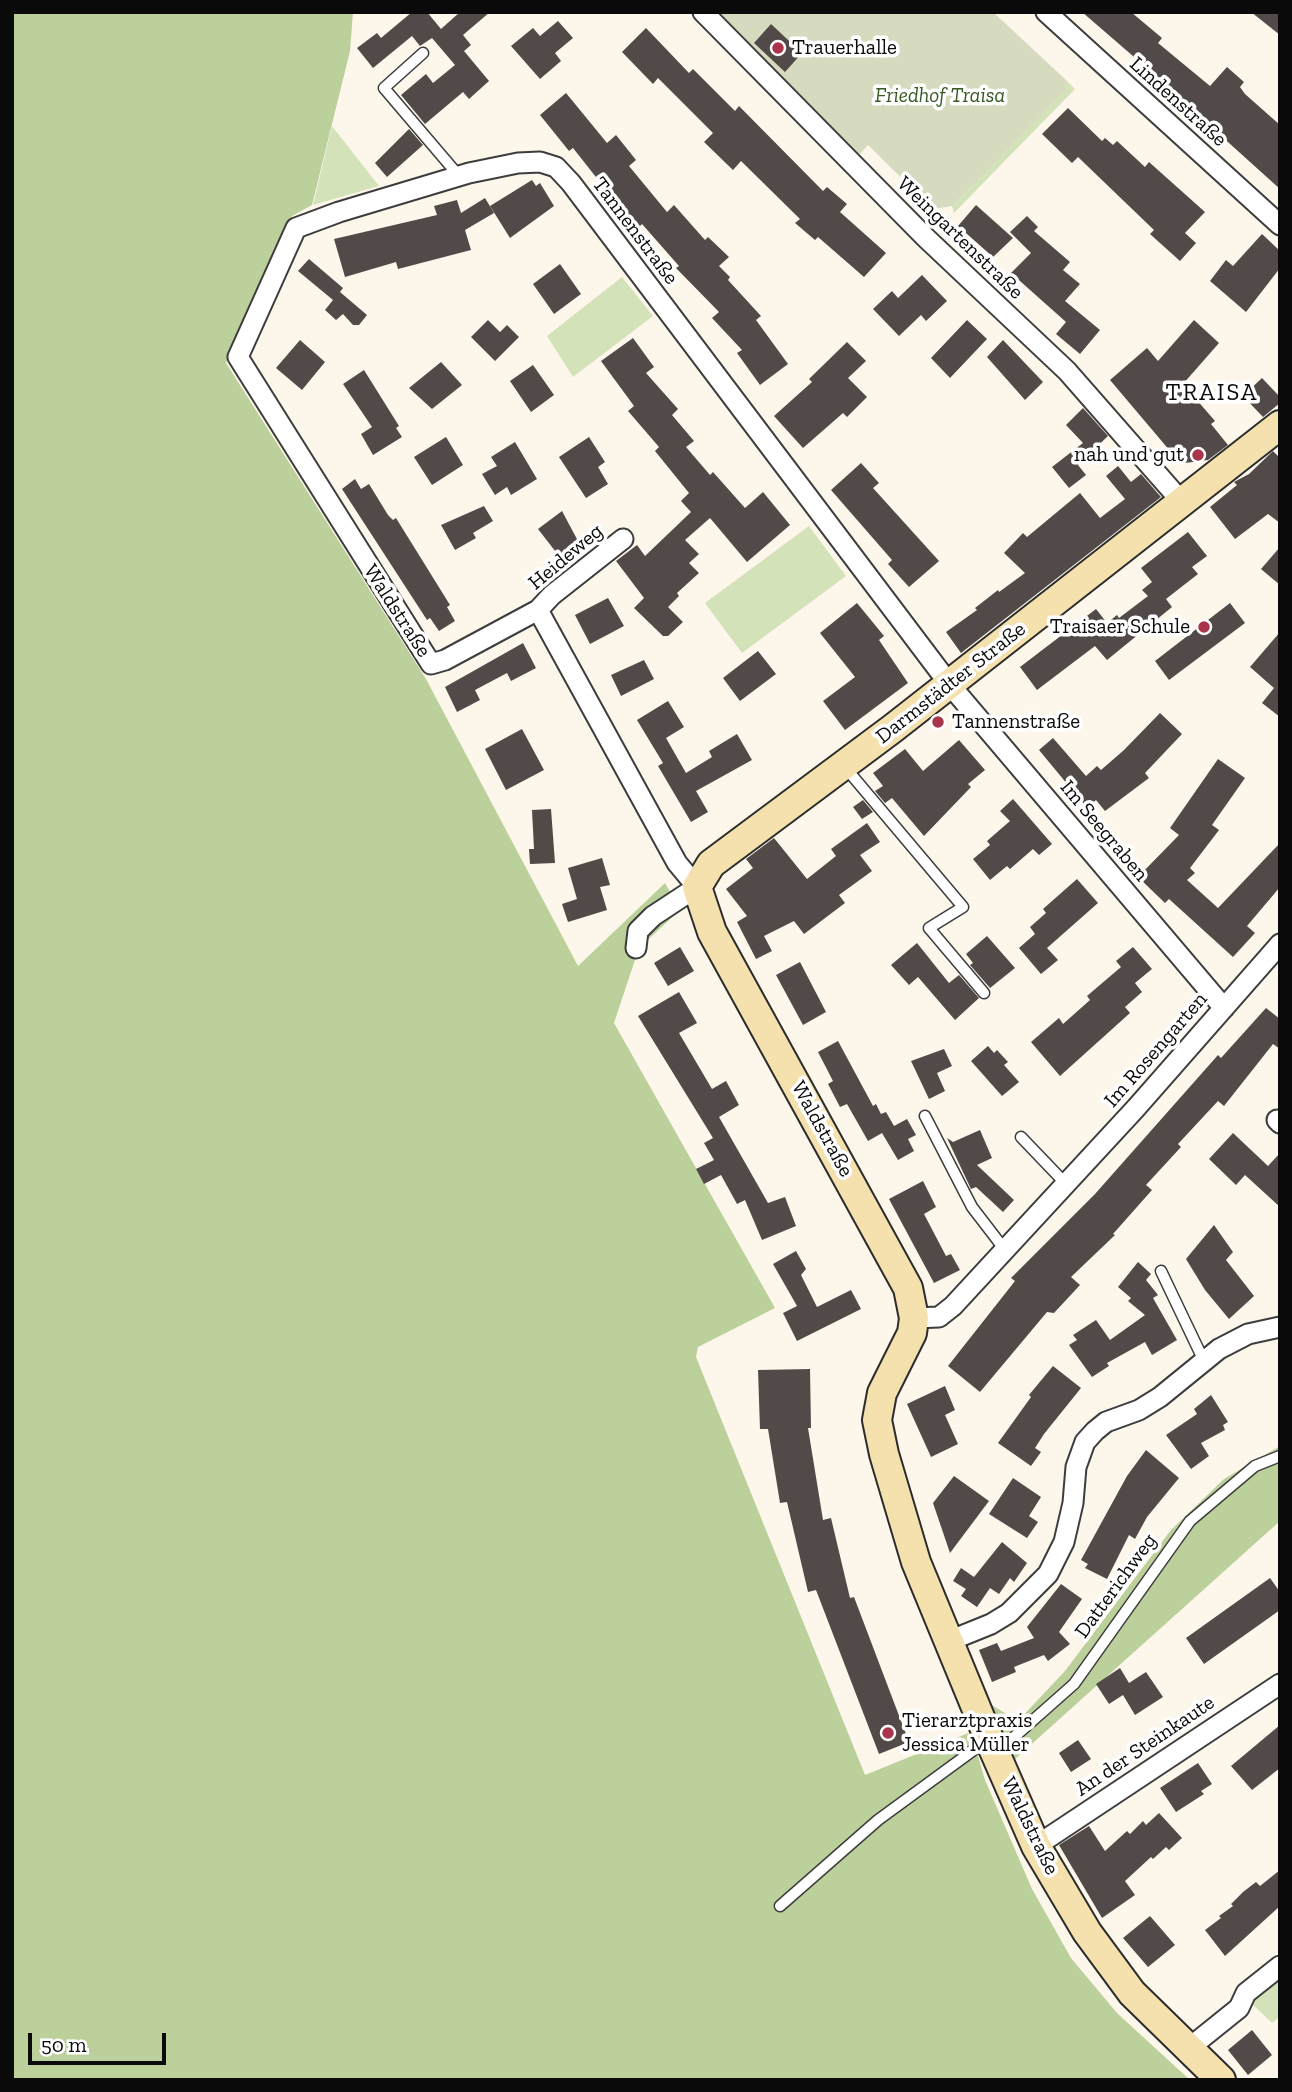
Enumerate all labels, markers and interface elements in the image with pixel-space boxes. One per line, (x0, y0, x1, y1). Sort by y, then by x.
place label: Trauerhalle (792, 35, 897, 61)
marker: Trauerhalle (770, 40, 786, 56)
street label: Lindenstraße (1124, 52, 1232, 152)
park label: Friedhof Traisa (875, 83, 1005, 109)
street label: Weingartenstraße (892, 171, 1028, 305)
street label: Tannenstraße (586, 172, 684, 290)
district label: TRAISA (1166, 379, 1258, 407)
place label: nah und gut (1074, 442, 1184, 468)
marker: nah und gut (1190, 447, 1206, 463)
street label: Heideweg (524, 519, 608, 595)
street label: Waldstraße (358, 560, 436, 662)
place label: Traisaer Schule (1050, 614, 1190, 640)
street label: Darmstädter Straße (871, 617, 1031, 749)
marker: Traisaer Schule (1196, 619, 1212, 635)
place label: Tannenstraße (952, 709, 1080, 735)
marker: Tannenstraße (930, 714, 946, 730)
street label: Im Seegraben (1054, 775, 1154, 887)
street label: Im Rosengarten (1099, 987, 1213, 1113)
street label: Waldstraße (785, 1077, 859, 1181)
street label: Datterichweg (1070, 1529, 1162, 1643)
street label: An der Steinkaute (1071, 1690, 1219, 1802)
place label: Tierarztpraxis Jessica Müller (902, 1708, 1032, 1758)
marker: Tierarztpraxis Jessica Müller (880, 1725, 896, 1741)
street label: Waldstraße (996, 1773, 1064, 1879)
scale bar (32, 2018, 170, 2062)
text: 50 m (41, 2032, 87, 2057)

